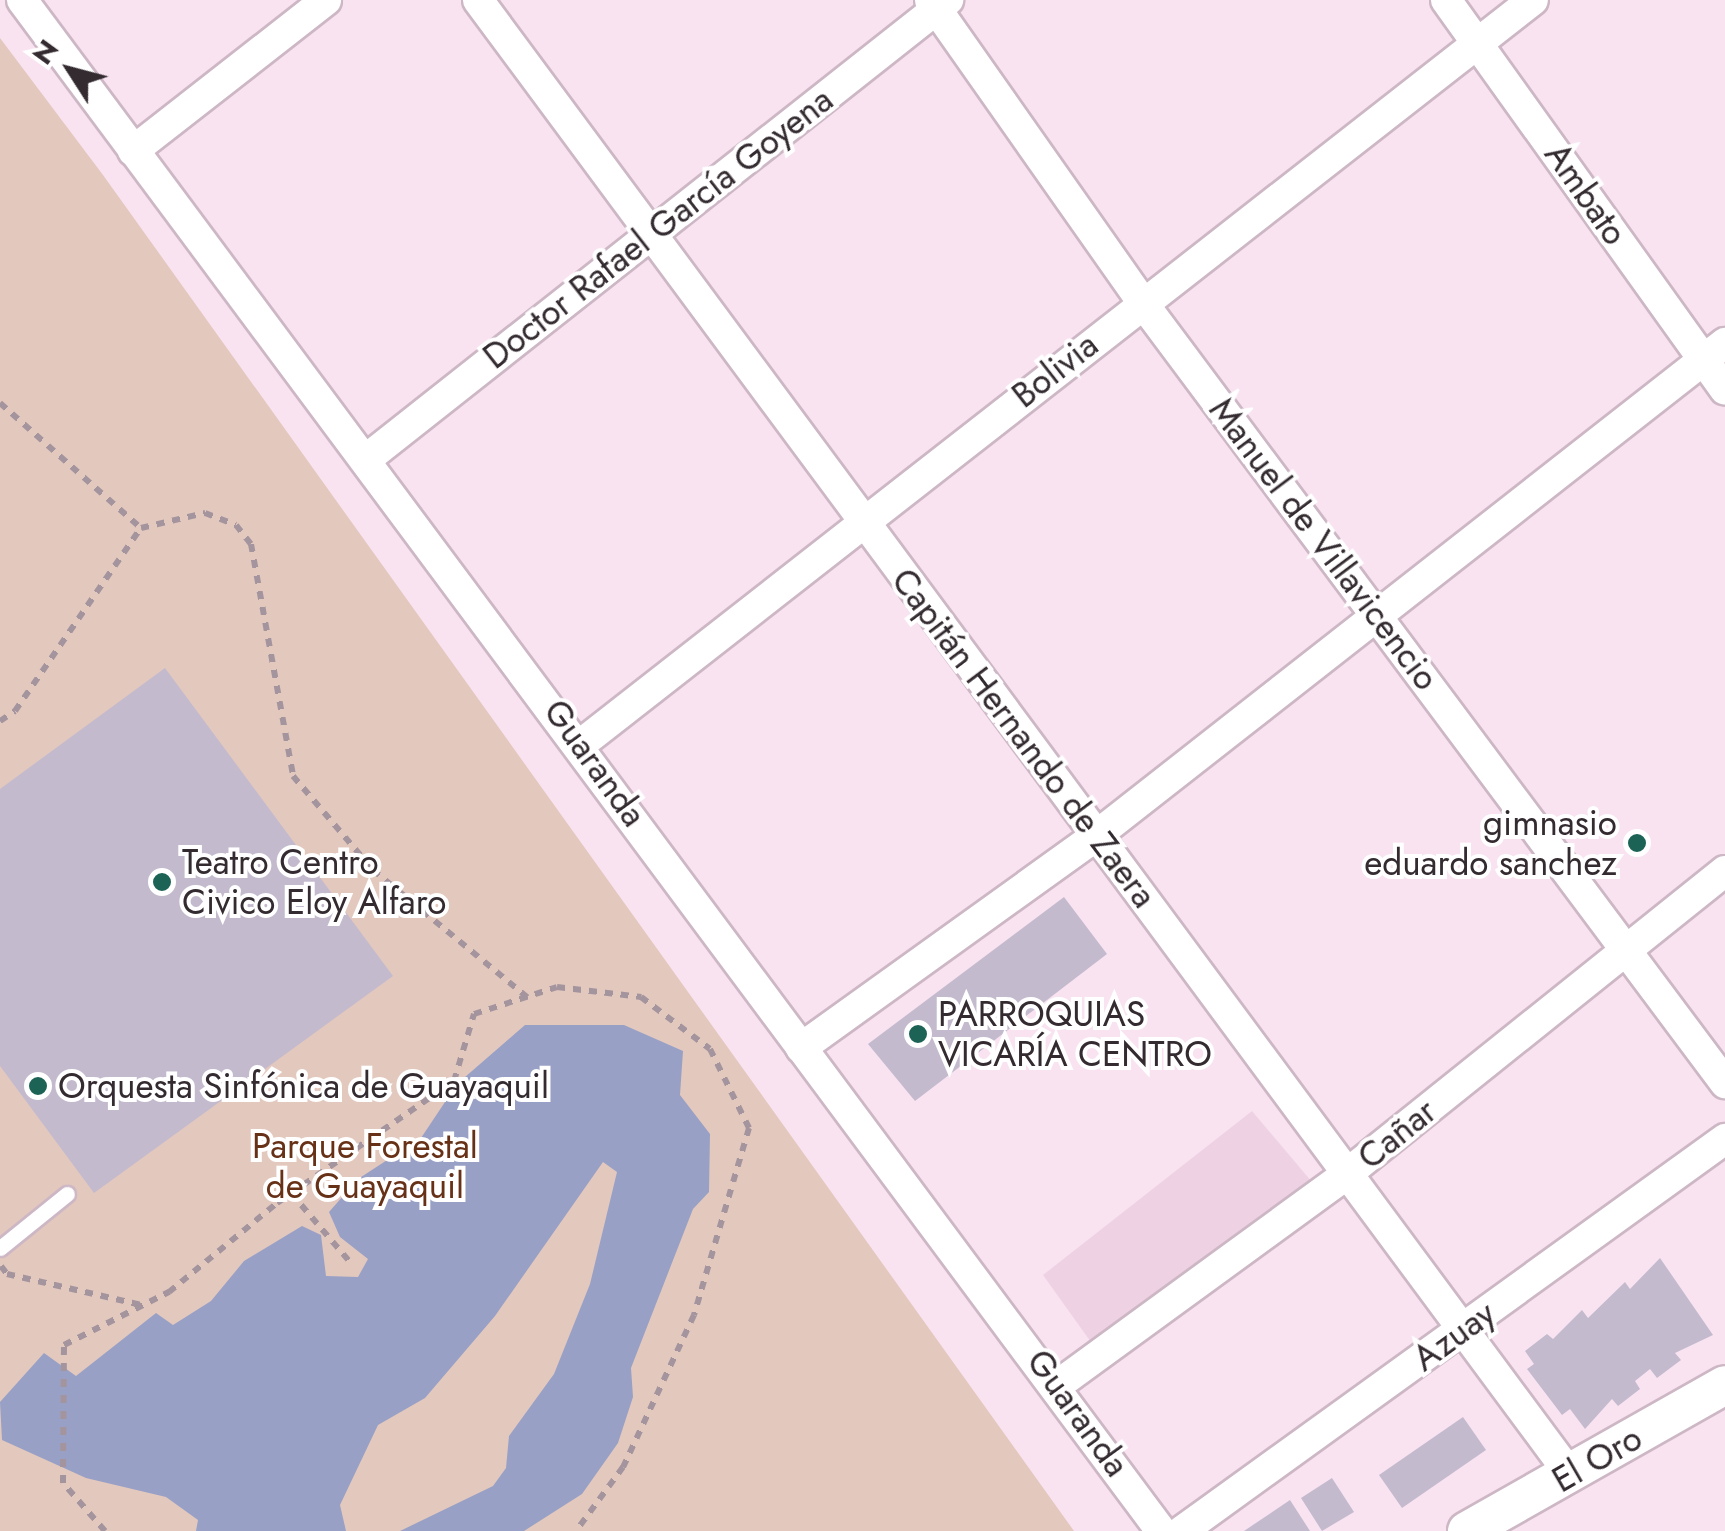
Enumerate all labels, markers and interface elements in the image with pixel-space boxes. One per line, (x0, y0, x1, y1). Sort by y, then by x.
north arrow (20, 20, 120, 120)
text: N (22, 31, 68, 73)
street label: Doctor Rafael García Goyena (475, 78, 841, 378)
street label: Ambato (1536, 135, 1636, 253)
street label: Bolivia (1004, 324, 1106, 416)
street label: Manuel de Villavicencio (1201, 390, 1447, 698)
street label: Capitán Hernando de Zaera (883, 560, 1165, 916)
street label: Guaranda (535, 691, 655, 835)
place label: gimnasio eduardo sanchez (1364, 802, 1617, 884)
marker: gimnasio eduardo sanchez (1626, 832, 1648, 854)
place label: Teatro Centro Civico Eloy Alfaro (182, 841, 446, 923)
marker: Teatro Centro Civico Eloy Alfaro (151, 871, 173, 893)
place label: PARROQUIAS VICARÍA CENTRO (938, 993, 1212, 1075)
marker: PARROQUIAS VICARÍA CENTRO (907, 1023, 929, 1045)
place label: Orquesta Sinfónica de Guayaquil (58, 1065, 549, 1107)
marker: Orquesta Sinfónica de Guayaquil (27, 1075, 49, 1097)
street label: Cañar (1350, 1090, 1444, 1178)
park label: Parque Forestal de Guayaquil (252, 1125, 478, 1207)
street label: Azuay (1405, 1292, 1503, 1380)
street label: Guaranda (1018, 1341, 1138, 1485)
street label: El Oro (1545, 1417, 1649, 1501)

